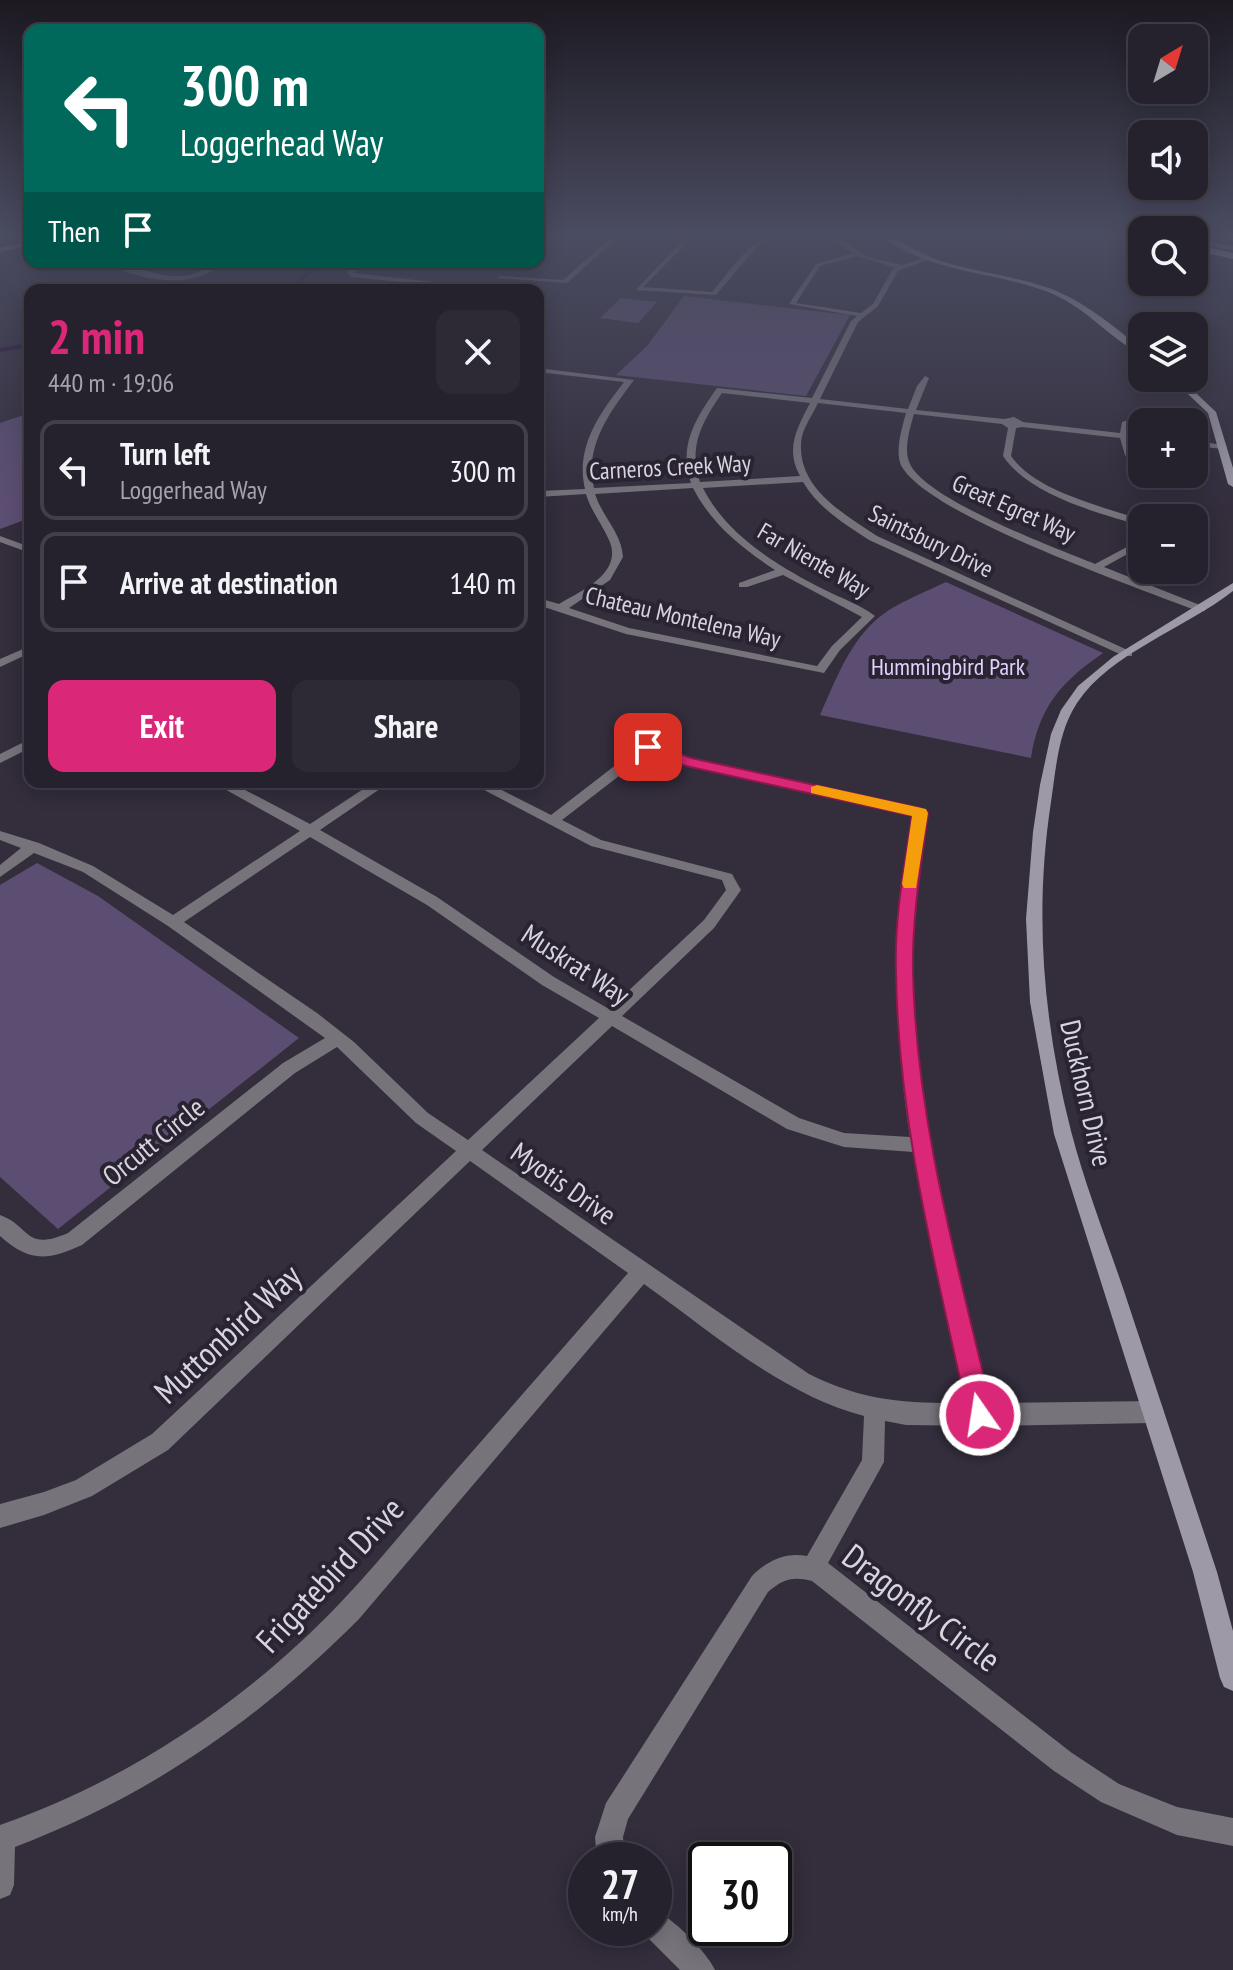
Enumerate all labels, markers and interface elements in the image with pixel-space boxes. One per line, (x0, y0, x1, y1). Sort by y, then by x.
north arrow (1128, 24, 1208, 104)
map controls (1128, 24, 1208, 584)
text: 300 m (180, 49, 309, 121)
icon: left (48, 56, 152, 160)
text: Loggerhead Way (180, 119, 383, 166)
button: sound (1128, 120, 1208, 200)
icon: arrive (116, 208, 160, 252)
text: Then (48, 211, 100, 250)
button: search (1128, 216, 1208, 296)
text: 2 min (48, 305, 145, 367)
button: close (436, 310, 520, 394)
button: layers (1128, 312, 1208, 392)
text: 440 m · 19:06 (48, 366, 174, 399)
button: + (1128, 408, 1208, 488)
text: Turn left (120, 434, 210, 473)
street label: Carneros Creek Way (588, 447, 752, 487)
icon: left (52, 448, 96, 492)
text: 300 m (450, 451, 516, 490)
street label: Great Egret Way (947, 467, 1081, 549)
text: Loggerhead Way (120, 473, 267, 506)
street label: Saintsbury Drive (864, 498, 998, 584)
button: − (1128, 504, 1208, 584)
street label: Far Niente Way (752, 515, 876, 605)
icon: arrive (52, 560, 96, 604)
text: Arrive at destination (120, 563, 338, 602)
text: 140 m (450, 563, 516, 602)
street label: Chateau Montelena Way (582, 579, 784, 655)
park label: Hummingbird Park (871, 651, 1026, 682)
button: Exit (48, 680, 276, 772)
button: Share (292, 680, 520, 772)
pin (614, 713, 682, 781)
icon: arrive (626, 725, 670, 769)
street label: Muskrat Way (515, 915, 638, 1013)
street label: Duckhorn Drive (1052, 1016, 1122, 1170)
street label: Orcutt Circle (94, 1089, 212, 1193)
street label: Myotis Drive (504, 1133, 624, 1233)
street label: Muttonbird Way (144, 1254, 310, 1412)
position arrow (938, 1373, 1022, 1457)
street label: Frigatebird Drive (246, 1487, 412, 1661)
street label: Dragonfly Circle (834, 1533, 1010, 1681)
speed limit sign: 30 (688, 1842, 792, 1946)
text: 27 (601, 1858, 639, 1910)
text: km/h (602, 1901, 638, 1927)

